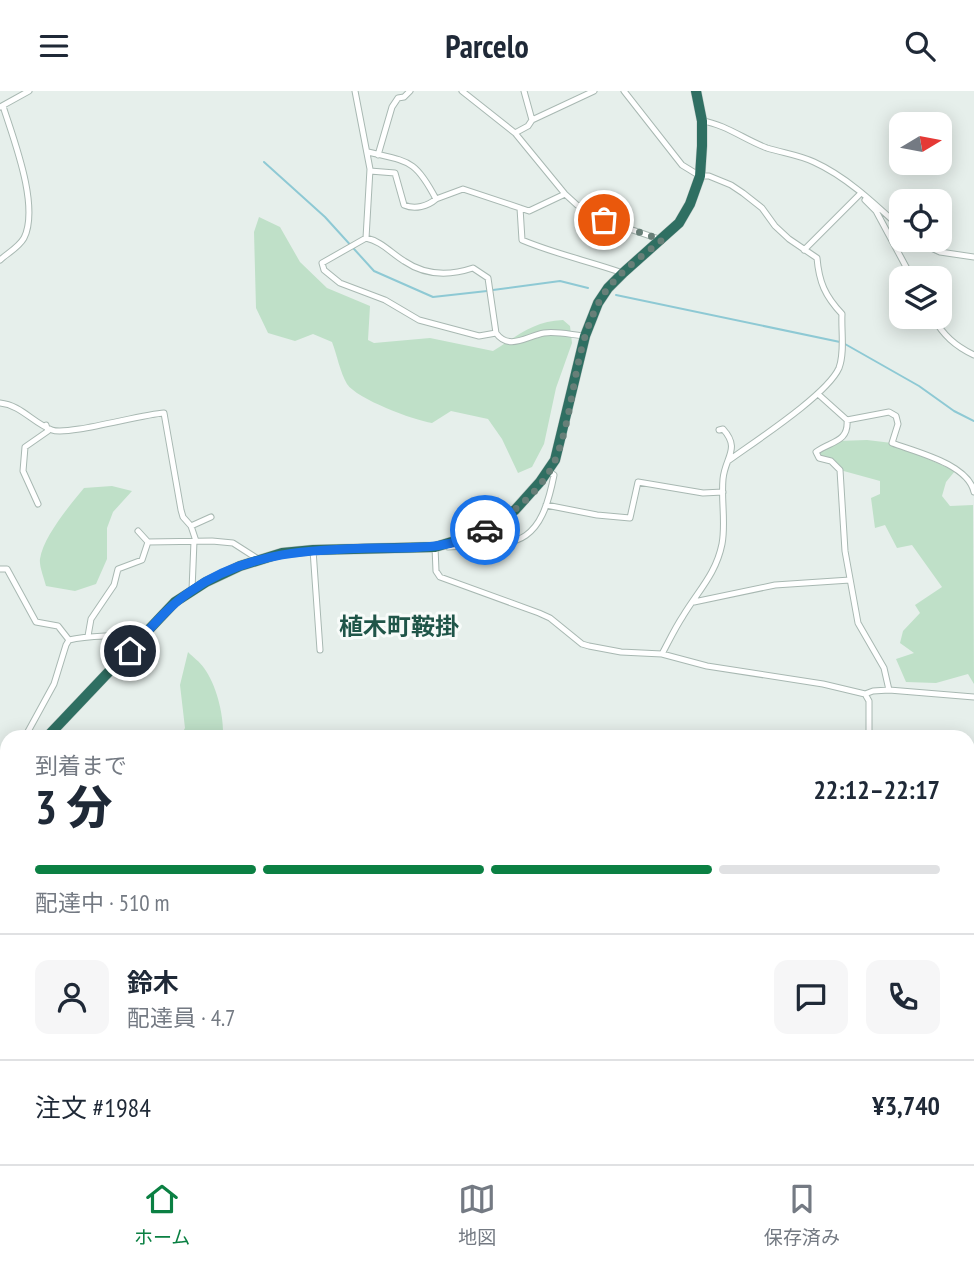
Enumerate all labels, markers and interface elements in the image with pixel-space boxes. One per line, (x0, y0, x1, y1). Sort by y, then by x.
text: Parcelo (445, 25, 529, 67)
icon: menu (35, 27, 73, 65)
icon: search (901, 27, 939, 65)
north arrow (889, 112, 952, 175)
map controls (889, 112, 952, 329)
button: locate (889, 189, 952, 252)
pin (574, 190, 634, 250)
icon: bag (585, 201, 623, 239)
button: layers (889, 266, 952, 329)
courier (450, 495, 520, 565)
icon: car (466, 511, 504, 549)
district label: 植木町鞍掛 (339, 611, 459, 642)
pin (100, 621, 160, 681)
icon: home (111, 632, 149, 670)
text: 到着まで (35, 751, 127, 780)
text: 22:12–22:17 (813, 773, 940, 806)
text: 3 分 (35, 777, 112, 837)
text: 配達中 · 510 m (35, 888, 170, 917)
button: person (35, 960, 109, 1034)
button: chat (774, 960, 848, 1034)
button: phone (866, 960, 940, 1034)
text: 鈴木 (127, 966, 179, 999)
text: 配達員 · 4.7 (127, 1003, 235, 1032)
text: ¥3,740 (872, 1089, 940, 1122)
text: 注文 #1984 (35, 1091, 151, 1124)
tab: ホーム (134, 1180, 190, 1249)
tab: 地図 (458, 1180, 496, 1249)
tab: 保存済み (764, 1180, 840, 1249)

